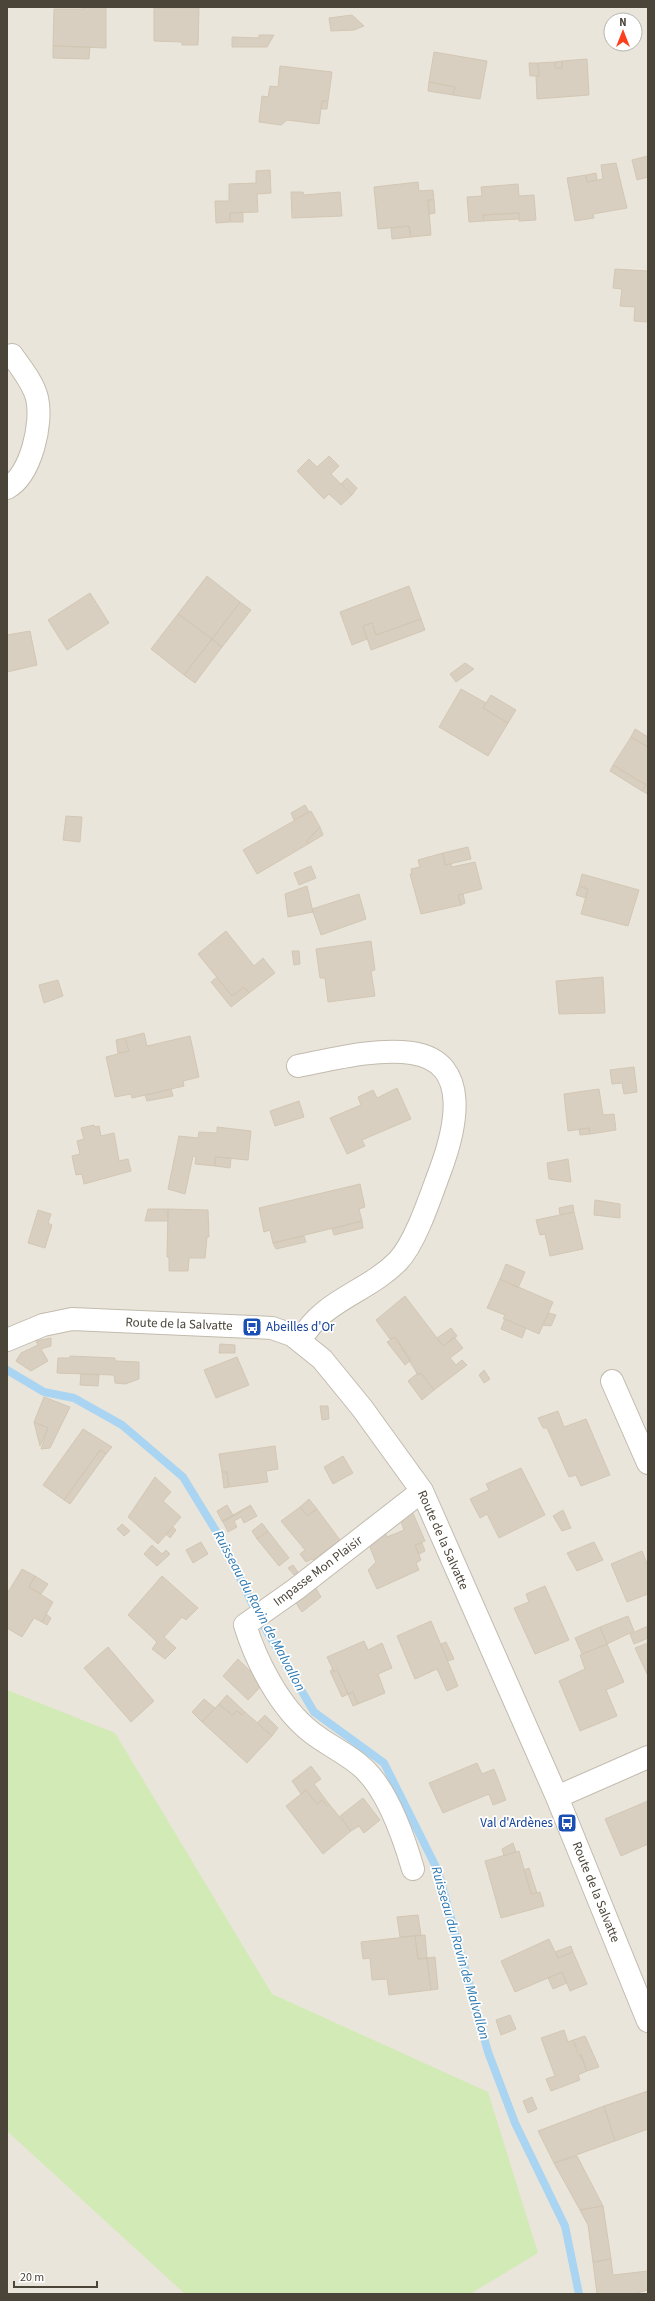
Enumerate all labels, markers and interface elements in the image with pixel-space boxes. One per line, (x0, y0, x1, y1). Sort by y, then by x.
north arrow (603, 12, 643, 52)
text: N (619, 15, 627, 30)
street label: Route de la Salvatte (125, 1313, 233, 1335)
bus stop icon: Abeilles d'Or (241, 1316, 263, 1338)
place label: Abeilles d'Or (266, 1318, 335, 1336)
street label: Route de la Salvatte (413, 1487, 473, 1593)
water label: Ruisseau du Ravin de Malvallon (208, 1527, 310, 1695)
street label: Impasse Mon Plaisir (270, 1531, 367, 1611)
bus stop icon: Val d'Ardènes (556, 1812, 578, 1834)
place label: Val d'Ardènes (480, 1814, 554, 1832)
street label: Route de la Salvatte (568, 1839, 624, 1945)
water label: Ruisseau du Ravin de Malvallon (426, 1864, 494, 2042)
scale bar (14, 2263, 97, 2289)
text: 20 m (20, 2269, 44, 2286)

